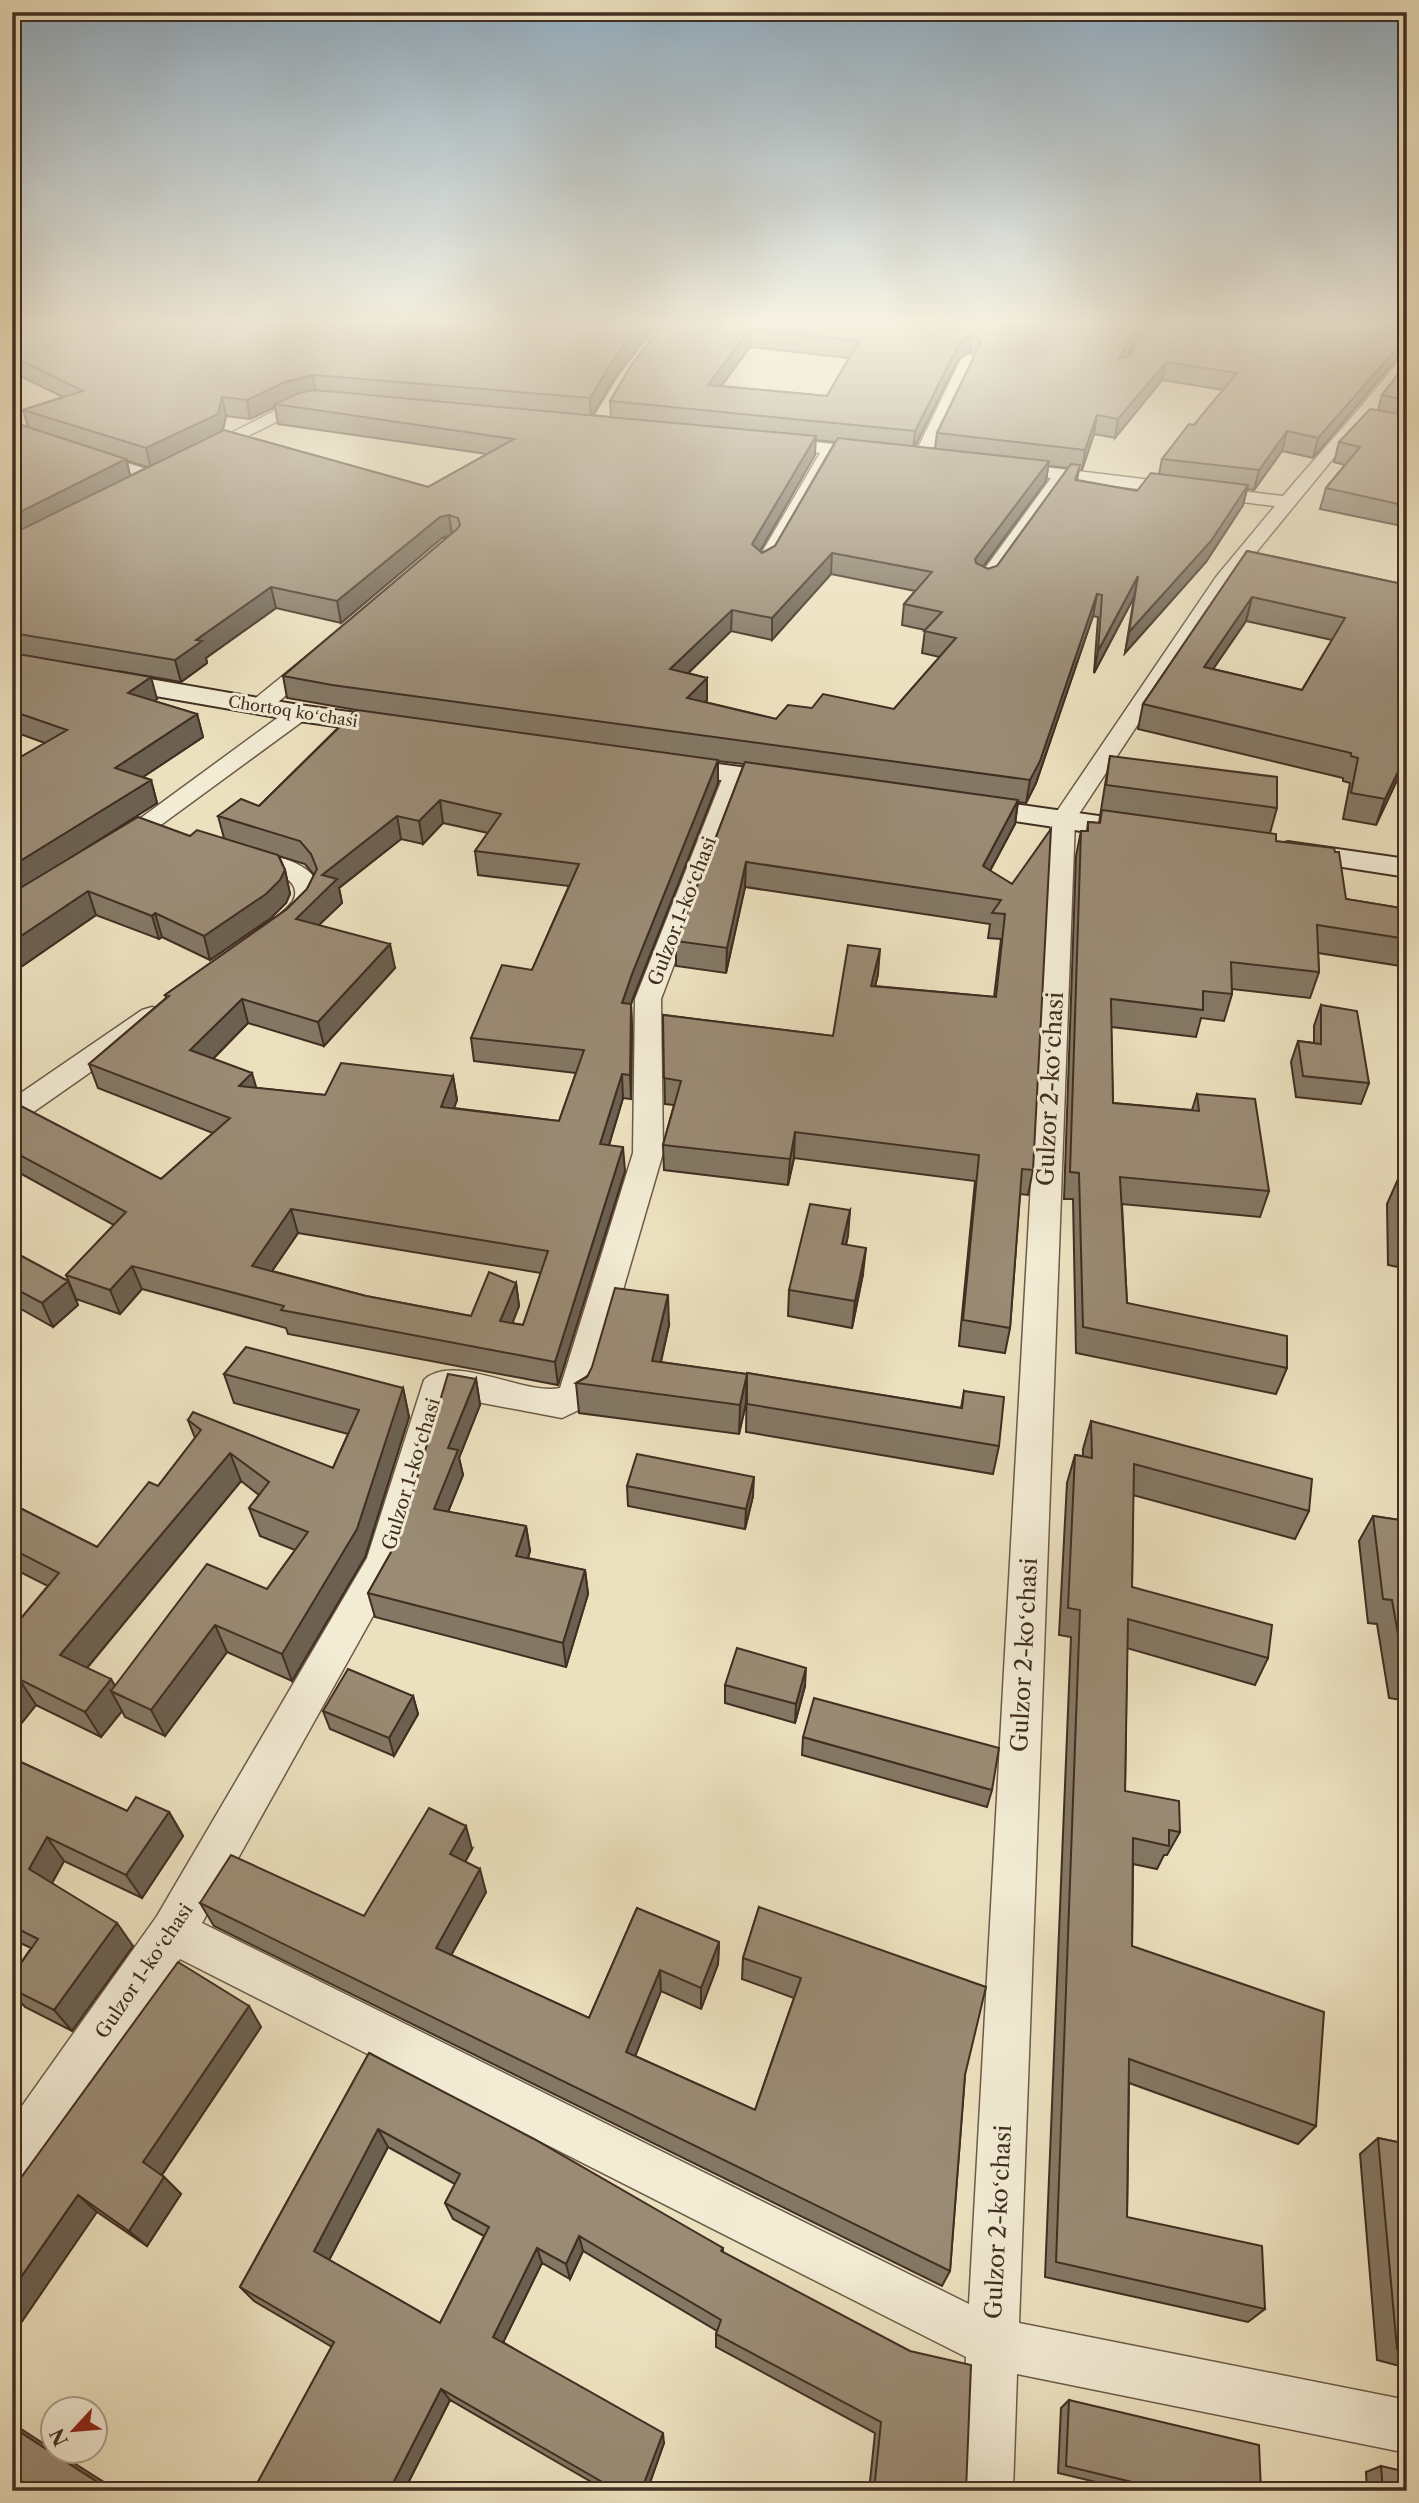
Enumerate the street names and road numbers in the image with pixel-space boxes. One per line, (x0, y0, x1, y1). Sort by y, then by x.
street label: Chortoq koʻchasi (227, 691, 359, 731)
street label: Gulzor 1-koʻchasi (643, 833, 721, 989)
street label: Gulzor 2-koʻchasi (1031, 991, 1069, 1187)
street label: Gulzor 1-koʻchasi (377, 1395, 445, 1553)
street label: Gulzor 2-koʻchasi (1005, 1557, 1043, 1753)
street label: Gulzor 1-koʻchasi (90, 1899, 198, 2043)
street label: Gulzor 2-koʻchasi (979, 2124, 1017, 2320)

